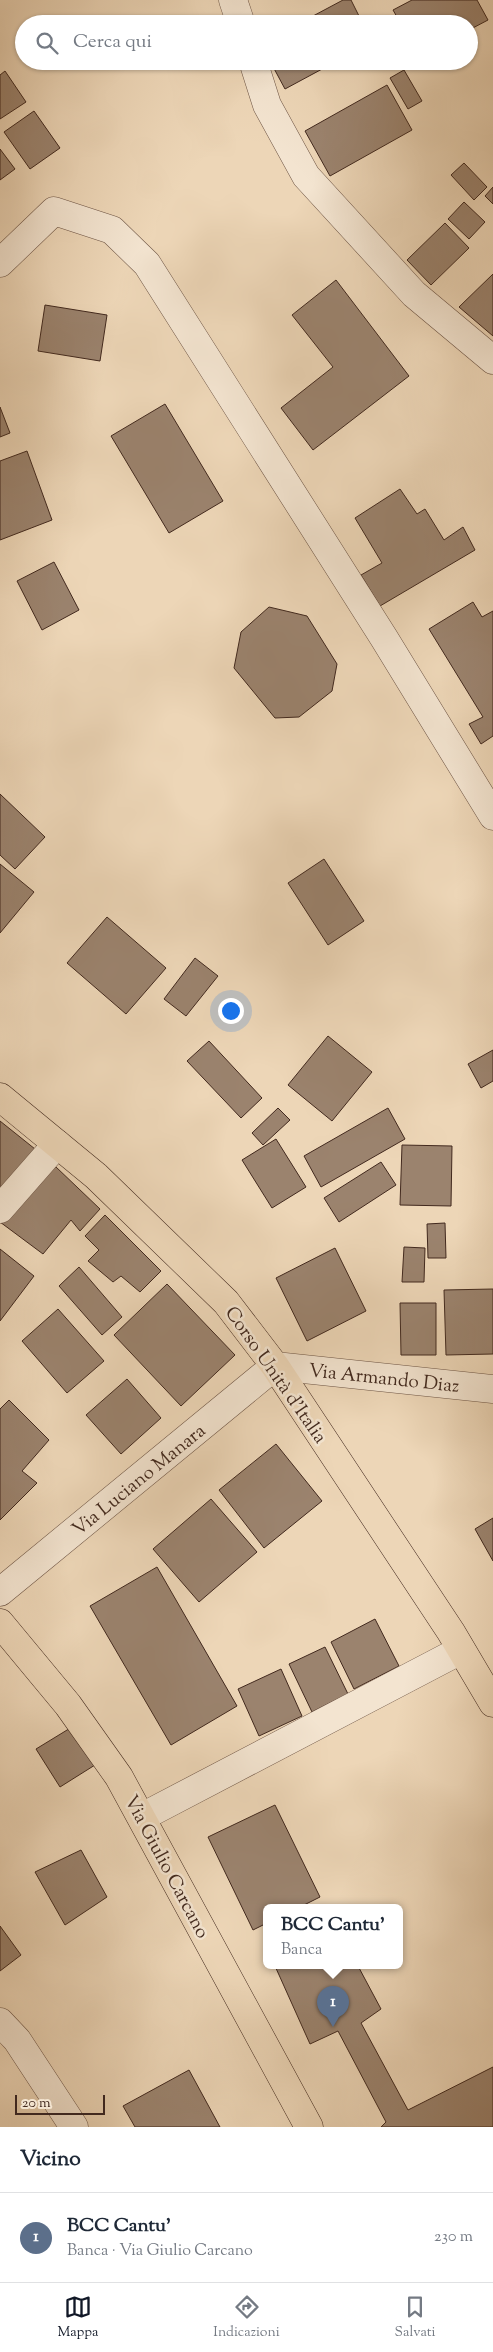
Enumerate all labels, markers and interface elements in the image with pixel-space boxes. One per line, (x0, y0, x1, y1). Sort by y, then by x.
search box (15, 15, 478, 70)
icon: search (33, 29, 61, 57)
text: Cerca qui (73, 29, 152, 56)
your location (218, 998, 244, 1024)
street label: Corso Unità d'Italia (217, 1301, 333, 1450)
street label: Via Armando Diaz (307, 1358, 460, 1401)
street label: Via Luciano Manara (67, 1418, 212, 1543)
street label: Via Giulio Carcano (117, 1791, 215, 1944)
popup (263, 1904, 403, 1969)
text: BCC Cantu' (281, 1912, 385, 1939)
text: Banca (281, 1939, 322, 1962)
pin: 1 (317, 1986, 349, 2027)
scale bar (15, 2092, 105, 2115)
text: 20 m (22, 2094, 51, 2114)
text: Vicino (20, 2145, 81, 2175)
text: BCC Cantu' (67, 2213, 171, 2240)
text: 1 (33, 2226, 39, 2249)
text: 230 m (434, 2226, 473, 2249)
text: Banca · Via Giulio Carcano (67, 2240, 253, 2263)
tab: Mappa (57, 2293, 98, 2343)
tab: Indicazioni (213, 2293, 280, 2343)
tab: Salvati (395, 2293, 436, 2343)

